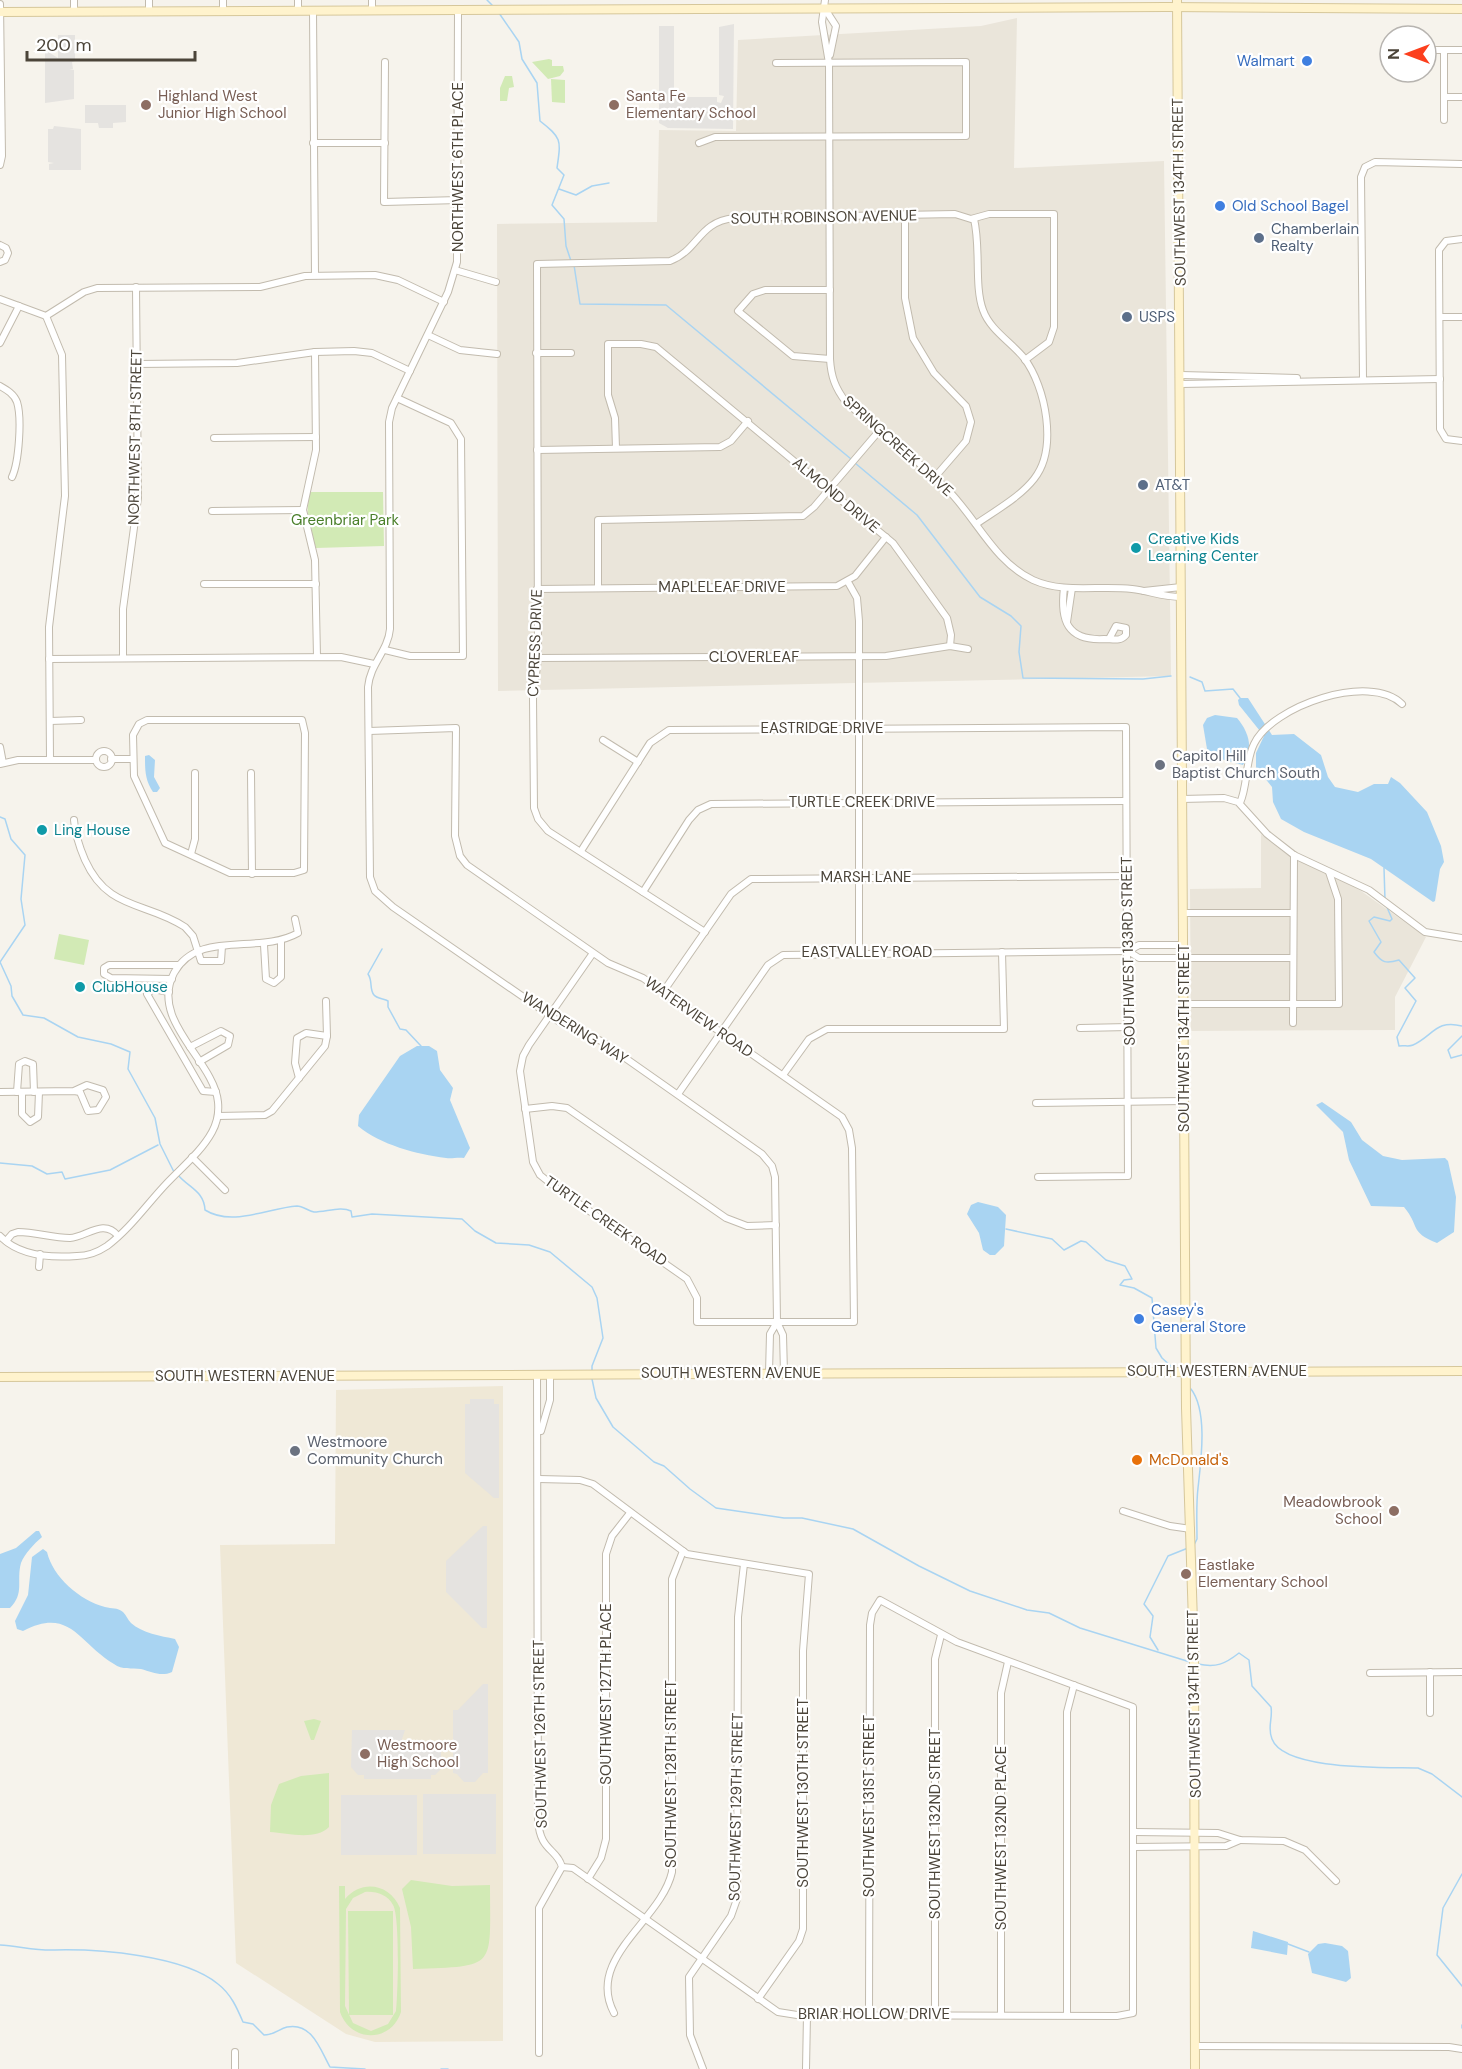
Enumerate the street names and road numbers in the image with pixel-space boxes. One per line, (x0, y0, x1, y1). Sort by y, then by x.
street label: NORTHWEST 6TH PLACE (448, 82, 468, 252)
street label: SOUTHWEST 134TH STREET (1167, 98, 1191, 286)
street label: SOUTH ROBINSON AVENUE (731, 205, 917, 229)
street label: NORTHWEST 8TH STREET (123, 349, 147, 525)
street label: SPRINGCREEK DRIVE (838, 391, 958, 501)
street label: ALMOND DRIVE (788, 453, 884, 537)
street label: MAPLELEAF DRIVE (658, 577, 786, 597)
street label: CYPRESS DRIVE (523, 589, 547, 697)
street label: CLOVERLEAF (709, 647, 799, 667)
street label: EASTRIDGE DRIVE (760, 718, 884, 738)
street label: TURTLE CREEK DRIVE (789, 792, 935, 812)
street label: SOUTHWEST 133RD STREET (1116, 856, 1140, 1046)
street label: MARSH LANE (820, 867, 912, 887)
street label: EASTVALLEY ROAD (802, 942, 932, 962)
street label: SOUTHWEST 134TH STREET (1174, 944, 1194, 1132)
street label: WATERVIEW ROAD (641, 972, 757, 1062)
street label: WANDERING WAY (518, 987, 632, 1069)
street label: TURTLE CREEK ROAD (541, 1171, 671, 1271)
street label: SOUTH WESTERN AVENUE (1127, 1361, 1307, 1381)
street label: SOUTH WESTERN AVENUE (641, 1363, 821, 1383)
street label: SOUTH WESTERN AVENUE (155, 1366, 335, 1386)
street label: SOUTHWEST 127TH PLACE (596, 1603, 616, 1785)
street label: SOUTHWEST 134TH STREET (1182, 1610, 1206, 1798)
street label: SOUTHWEST 126TH STREET (528, 1640, 552, 1828)
street label: SOUTHWEST 128TH STREET (661, 1680, 681, 1868)
street label: SOUTHWEST 130TH STREET (793, 1698, 813, 1888)
street label: SOUTHWEST 129TH STREET (724, 1713, 748, 1901)
street label: SOUTHWEST 131ST STREET (859, 1715, 879, 1897)
street label: SOUTHWEST 132ND STREET (925, 1729, 945, 1919)
street label: SOUTHWEST 132ND PLACE (991, 1746, 1011, 1930)
street label: BRIAR HOLLOW DRIVE (798, 2004, 950, 2024)

